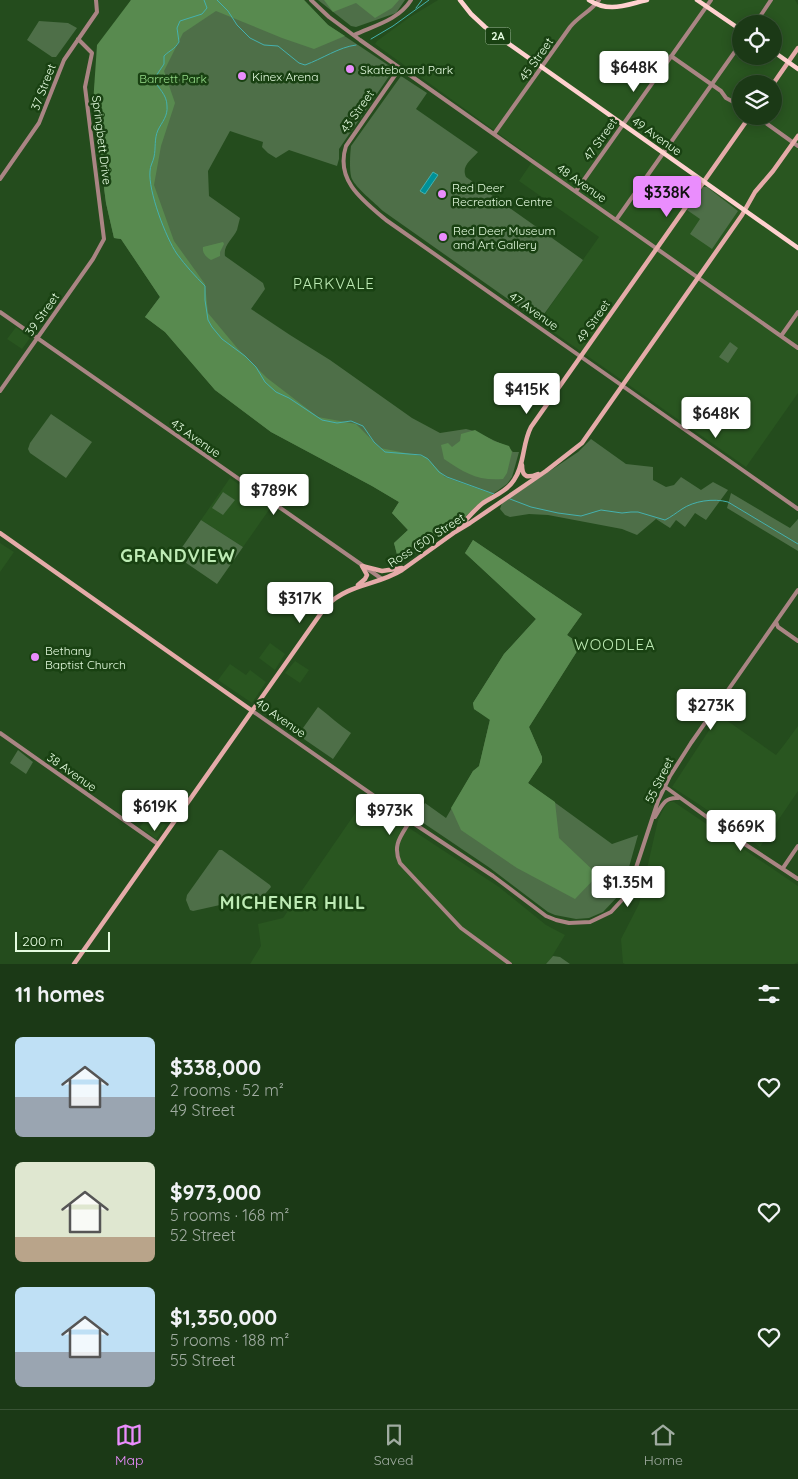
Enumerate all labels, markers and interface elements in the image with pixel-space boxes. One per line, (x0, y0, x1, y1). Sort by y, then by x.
map controls (732, 15, 782, 125)
button: locate (732, 15, 782, 65)
road number: 2A (486, 28, 510, 44)
street label: 45 Street (516, 35, 556, 83)
pin: $648K (599, 51, 669, 93)
text: $648K (610, 57, 658, 77)
street label: 37 Street (27, 62, 59, 112)
place label: Skateboard Park (360, 62, 453, 77)
marker: Skateboard Park (344, 63, 356, 75)
place label: Kinex Arena (252, 69, 319, 84)
marker: Kinex Arena (236, 70, 248, 82)
park label: Barrett Park (139, 71, 207, 86)
button: layers (732, 75, 782, 125)
street label: 43 Street (337, 87, 377, 135)
street label: Springbett Drive (89, 94, 115, 186)
street label: 49 Avenue (629, 113, 685, 159)
street label: 47 Street (580, 115, 620, 163)
street label: 48 Avenue (554, 160, 610, 206)
pin: $338K (632, 176, 702, 218)
place label: Red Deer Recreation Centre (452, 180, 553, 209)
text: $338K (644, 182, 690, 202)
marker: Red Deer Recreation Centre (436, 188, 448, 200)
place label: Red Deer Museum and Art Gallery (453, 223, 555, 252)
marker: Red Deer Museum and Art Gallery (437, 231, 449, 243)
district label: PARKVALE (293, 274, 375, 293)
street label: 47 Avenue (507, 289, 562, 333)
street label: 39 Street (22, 290, 62, 338)
street label: 49 Street (573, 297, 613, 345)
pin: $415K (492, 372, 562, 415)
text: $415K (505, 379, 549, 399)
pin: $648K (681, 396, 751, 439)
text: $648K (692, 403, 740, 423)
street label: 43 Avenue (168, 416, 224, 461)
pin: $789K (239, 474, 309, 516)
text: $789K (251, 480, 297, 500)
street label: Ross (50) Street (385, 510, 467, 570)
district label: GRANDVIEW (120, 544, 236, 567)
pin: $317K (265, 582, 335, 624)
text: $317K (278, 588, 322, 608)
district label: WOODLEA (574, 635, 656, 654)
place label: Bethany Baptist Church (45, 643, 126, 672)
marker: Bethany Baptist Church (29, 651, 41, 663)
pin: $273K (676, 688, 746, 731)
street label: 40 Avenue (253, 695, 309, 741)
text: $273K (688, 695, 734, 715)
street label: 38 Avenue (44, 749, 100, 795)
street label: 55 Street (641, 755, 677, 805)
pin: $619K (120, 790, 190, 832)
pin: $973K (355, 794, 425, 836)
text: $619K (133, 796, 177, 816)
text: $973K (367, 800, 413, 820)
pin: $669K (706, 810, 776, 852)
text: $669K (718, 816, 764, 836)
pin: $1.35M (587, 866, 669, 908)
text: $1.35M (603, 872, 653, 892)
district label: MICHENER HILL (220, 891, 366, 914)
scale bar (15, 929, 110, 952)
text: 200 m (22, 932, 63, 950)
icon: filters (755, 980, 783, 1008)
text: 11 homes (15, 981, 105, 1007)
text: $338,000 (170, 1054, 261, 1080)
icon: home (55, 1057, 115, 1117)
icon: heart (755, 1073, 783, 1101)
text: 2 rooms · 52 m² (170, 1080, 284, 1100)
text: 49 Street (170, 1100, 235, 1120)
text: $973,000 (170, 1179, 261, 1205)
icon: home (55, 1182, 115, 1242)
icon: heart (755, 1198, 783, 1226)
text: 5 rooms · 168 m² (170, 1205, 289, 1225)
text: 52 Street (170, 1225, 236, 1245)
text: $1,350,000 (170, 1304, 277, 1330)
icon: home (55, 1307, 115, 1367)
icon: heart (755, 1323, 783, 1351)
text: 5 rooms · 188 m² (170, 1330, 289, 1350)
text: 55 Street (170, 1350, 236, 1370)
tab: Map (115, 1421, 144, 1469)
tab: Saved (374, 1421, 414, 1469)
tab: Home (644, 1421, 683, 1469)

